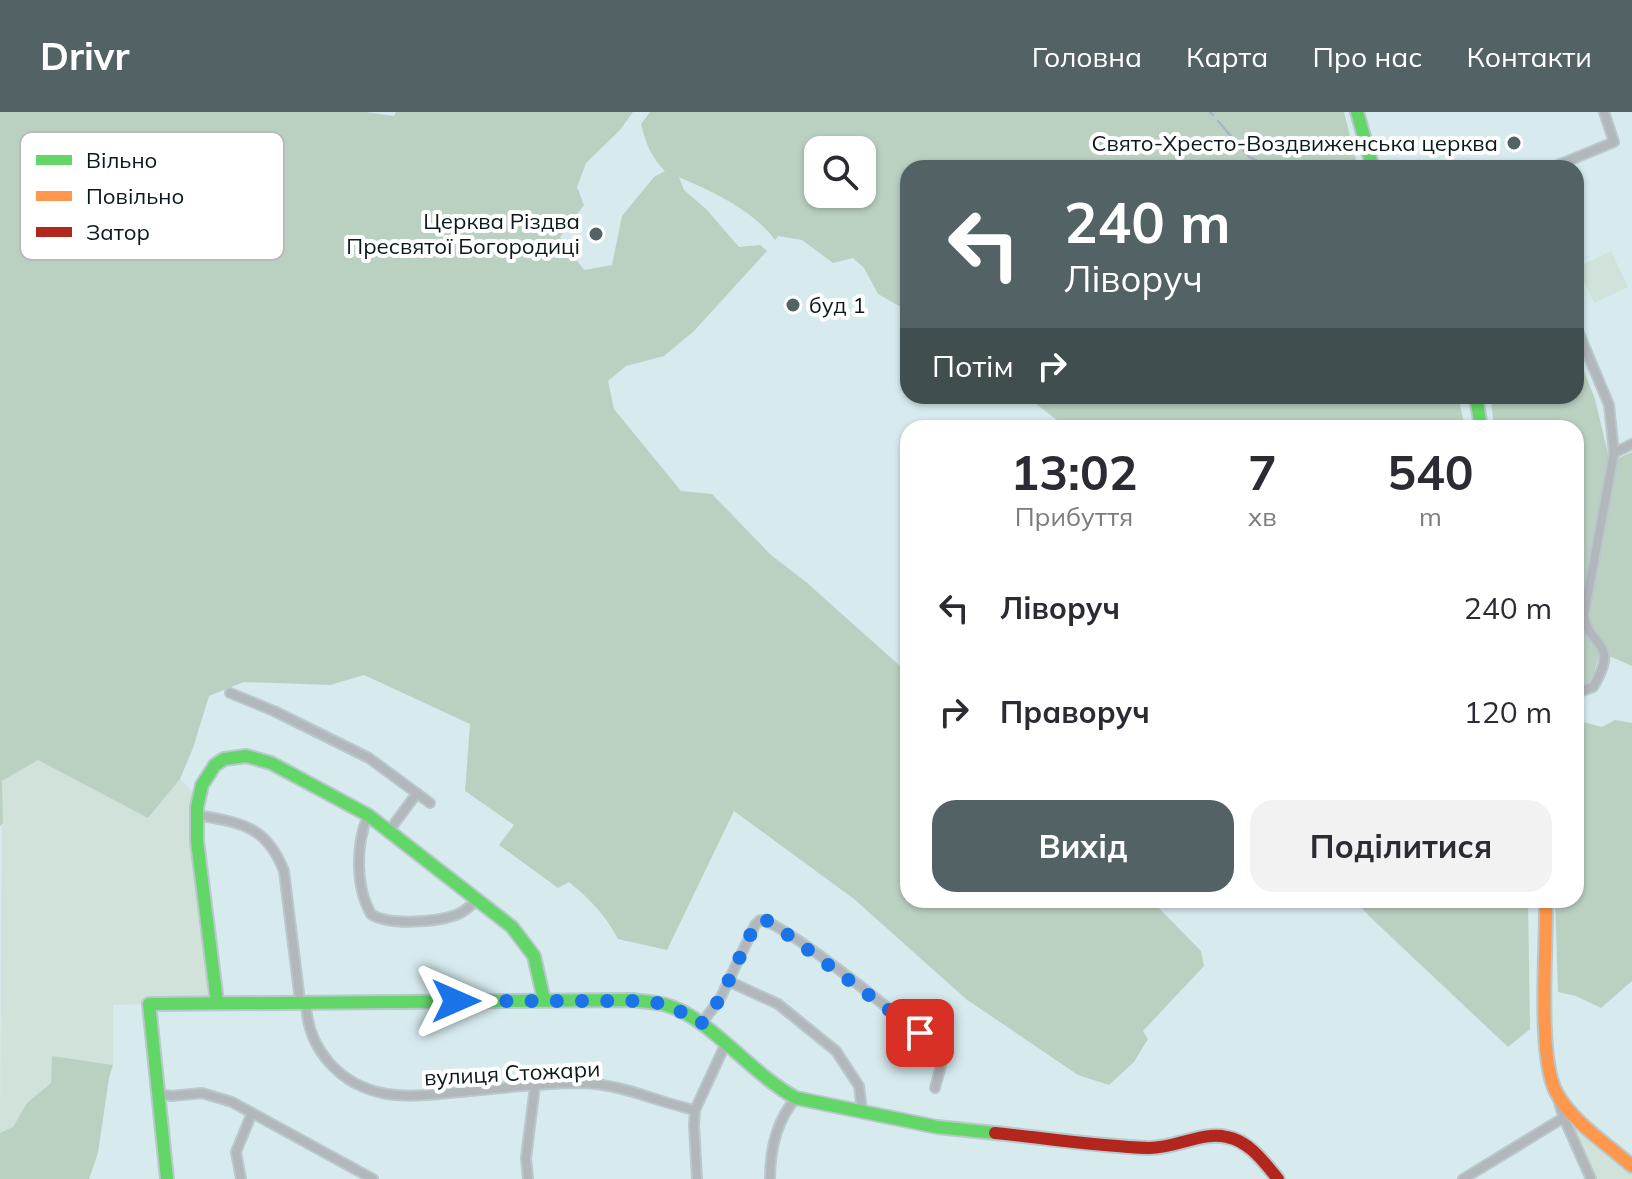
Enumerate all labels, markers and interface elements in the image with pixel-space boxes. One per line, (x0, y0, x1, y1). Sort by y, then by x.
text: Drivr (40, 32, 129, 80)
text: Головна (1032, 39, 1142, 74)
text: Карта (1186, 39, 1268, 74)
text: Про нас (1312, 39, 1422, 74)
text: Контакти (1466, 39, 1592, 74)
place label: Свято-Хресто-Воздвиженська церква (1091, 129, 1498, 157)
legend (20, 132, 284, 260)
marker: Свято-Хресто-Воздвиженська церква (1505, 134, 1523, 152)
map controls (804, 136, 876, 208)
button: search (804, 136, 876, 208)
text: Вільно (86, 146, 157, 174)
text: Повільно (86, 182, 184, 210)
text: 240 m (1064, 187, 1231, 257)
icon: left (932, 192, 1036, 296)
place label: Церква Різдва Пресвятої Богородиці (346, 207, 580, 260)
text: Затор (86, 218, 150, 246)
marker: Церква Різдва Пресвятої Богородиці (587, 225, 605, 243)
text: Ліворуч (1064, 256, 1203, 301)
place label: буд 1 (809, 291, 866, 319)
marker: буд 1 (784, 296, 802, 314)
icon: right (1030, 344, 1074, 388)
text: Потім (932, 347, 1014, 385)
text: 13:02 (1010, 442, 1138, 502)
text: 7 (1248, 442, 1277, 502)
text: 540 (1387, 442, 1474, 502)
text: Прибуття (1015, 500, 1133, 533)
text: хв (1248, 500, 1277, 533)
text: m (1419, 500, 1442, 533)
icon: left (932, 586, 976, 630)
text: Ліворуч (1000, 589, 1120, 627)
text: 240 m (1464, 589, 1552, 627)
icon: right (932, 690, 976, 734)
text: Праворуч (1000, 693, 1150, 731)
text: 120 m (1464, 693, 1552, 731)
button: Вихід (932, 800, 1234, 892)
button: Поділитися (1250, 800, 1552, 892)
position arrow (414, 959, 498, 1043)
pin (886, 999, 954, 1067)
icon: arrive (898, 1011, 942, 1055)
street label: вулиця Стожари (423, 1054, 601, 1092)

